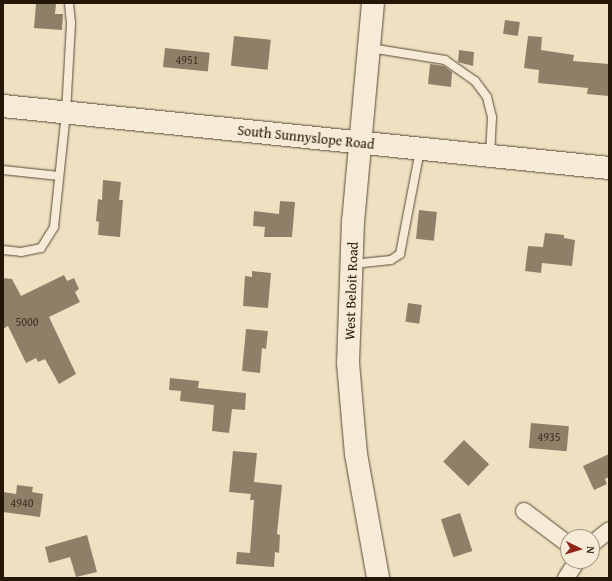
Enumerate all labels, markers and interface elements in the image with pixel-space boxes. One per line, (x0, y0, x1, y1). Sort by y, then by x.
house number: 4951 (175, 53, 199, 67)
street label: South Sunnyslope Road (237, 121, 375, 153)
street label: West Beloit Road (341, 242, 361, 340)
house number: 5000 (15, 315, 39, 329)
house number: 4935 (537, 430, 561, 444)
house number: 4940 (10, 496, 34, 510)
north arrow (560, 529, 600, 569)
text: N (583, 546, 599, 554)

